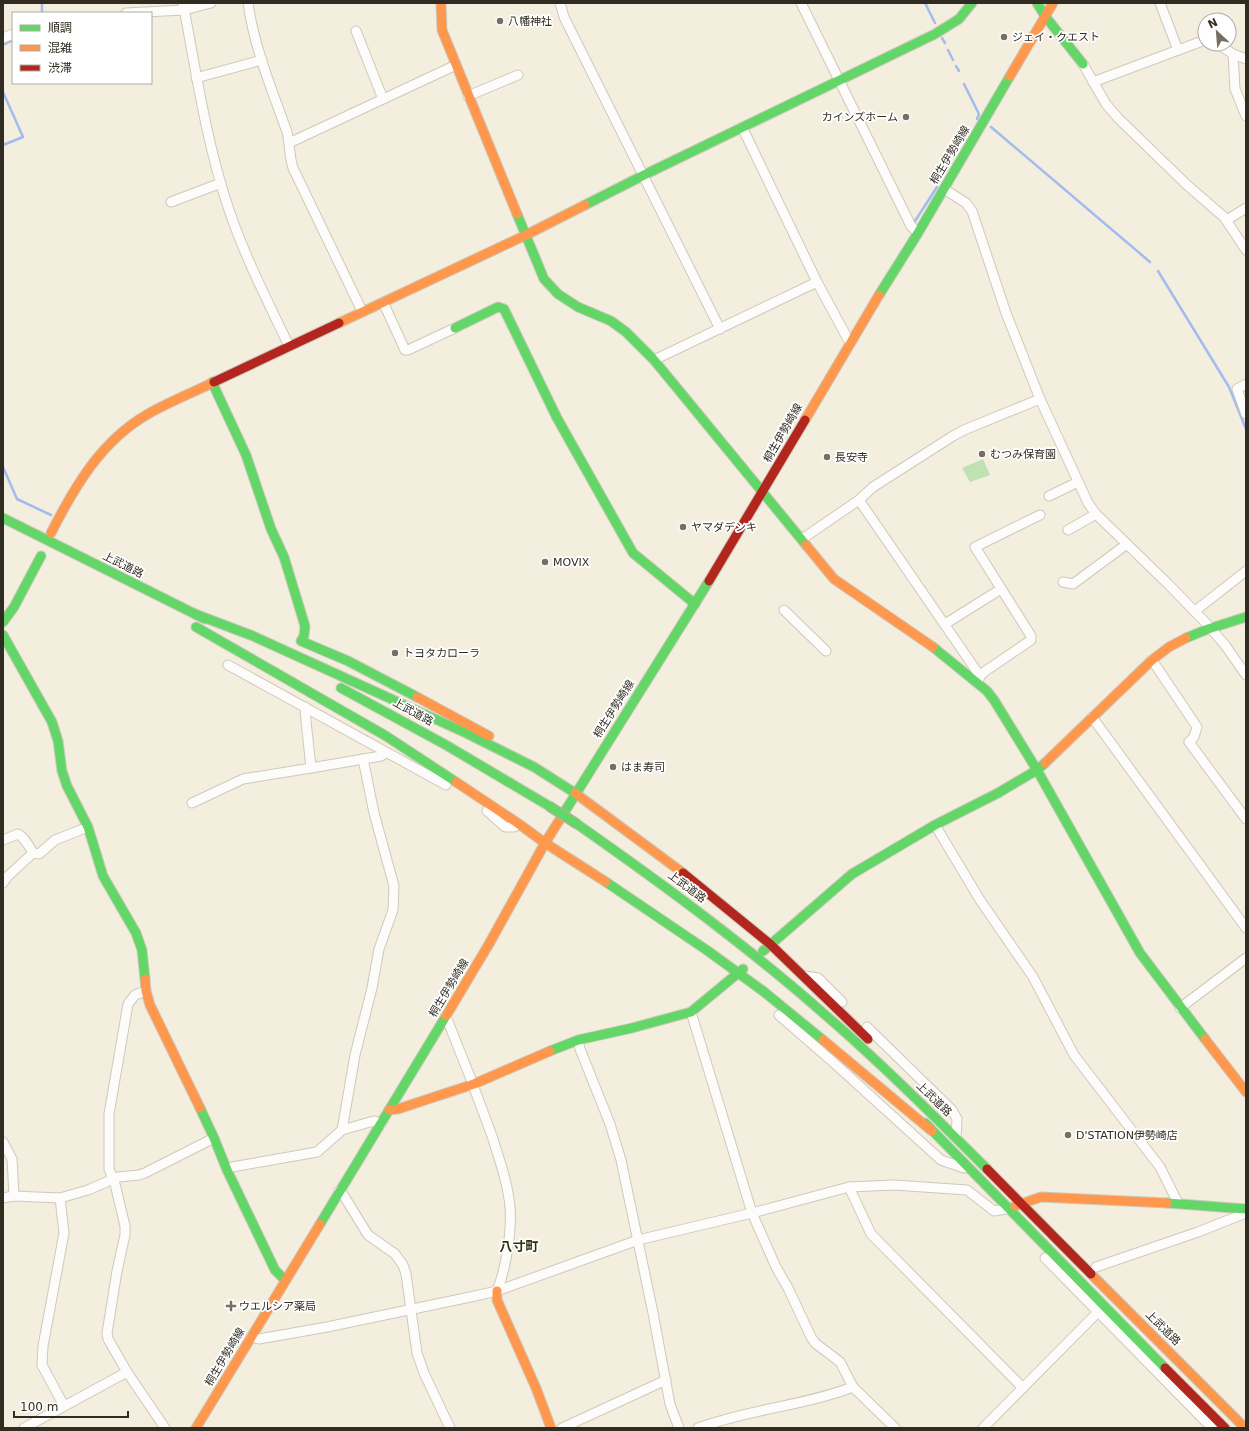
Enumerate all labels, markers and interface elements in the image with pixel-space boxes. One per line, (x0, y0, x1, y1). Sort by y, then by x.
legend (12, 12, 152, 84)
north arrow (1197, 12, 1237, 52)
place label: 八幡神社 (508, 15, 552, 28)
marker: 八幡神社 (495, 16, 505, 26)
text: N (1206, 16, 1220, 31)
text: 順調 (48, 21, 72, 35)
place label: ジェイ・クエスト (1012, 31, 1100, 44)
marker: ジェイ・クエスト (999, 32, 1009, 42)
text: 混雑 (48, 41, 72, 55)
text: 渋滞 (48, 61, 72, 75)
place label: カインズホーム (822, 111, 898, 124)
marker: カインズホーム (901, 112, 911, 122)
street label: 桐生伊勢崎線 (927, 123, 973, 187)
street label: 桐生伊勢崎線 (761, 401, 805, 465)
place label: むつみ保育園 (990, 448, 1056, 461)
marker: むつみ保育園 (977, 449, 987, 459)
place label: 長安寺 (835, 451, 868, 464)
marker: 長安寺 (822, 452, 832, 462)
place label: ヤマダデンキ (691, 521, 757, 534)
marker: ヤマダデンキ (678, 522, 688, 532)
street label: 上武道路 (100, 549, 146, 581)
place label: MOVIX (553, 556, 590, 569)
marker: MOVIX (540, 557, 550, 567)
place label: トヨタカローラ (403, 647, 480, 660)
marker: トヨタカローラ (390, 648, 400, 658)
street label: 桐生伊勢崎線 (591, 678, 637, 740)
street label: 上武道路 (391, 696, 435, 728)
place label: はま寿司 (621, 761, 665, 774)
marker: はま寿司 (608, 762, 618, 772)
street label: 上武道路 (666, 869, 708, 905)
street label: 桐生伊勢崎線 (426, 956, 472, 1020)
street label: 上武道路 (914, 1079, 954, 1119)
place label: D'STATION伊勢崎店 (1076, 1129, 1178, 1142)
marker: D'STATION伊勢崎店 (1063, 1130, 1073, 1140)
district label: 八寸町 (499, 1239, 539, 1254)
place label: ウエルシア薬局 (239, 1300, 316, 1313)
marker: ウエルシア薬局 (226, 1301, 236, 1311)
street label: 上武道路 (1143, 1308, 1183, 1348)
street label: 桐生伊勢崎線 (202, 1325, 248, 1389)
scale bar (14, 1393, 128, 1419)
text: 100 m (20, 1400, 58, 1414)

